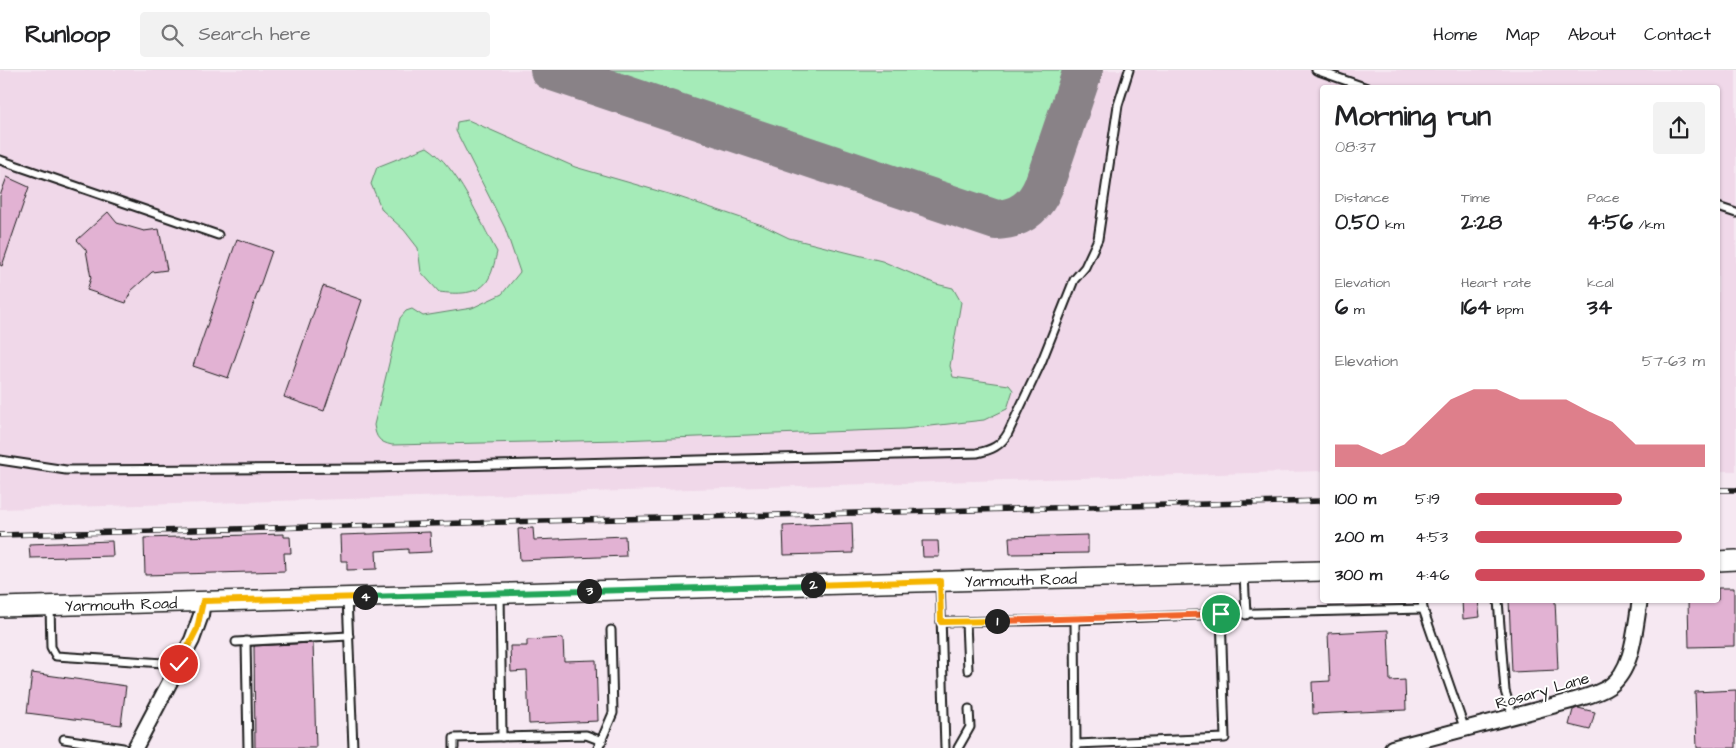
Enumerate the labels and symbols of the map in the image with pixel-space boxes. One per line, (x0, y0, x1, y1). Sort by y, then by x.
street label: Yarmouth Road (964, 568, 1077, 593)
pin: 2 (800, 572, 826, 598)
pin: 3 (576, 578, 602, 604)
pin: 4 (352, 584, 378, 610)
street label: Yarmouth Road (64, 592, 178, 617)
pin (1200, 593, 1242, 635)
pin: 1 (984, 608, 1010, 634)
pin (158, 643, 200, 685)
street label: Rosary Lane (1493, 667, 1592, 716)

